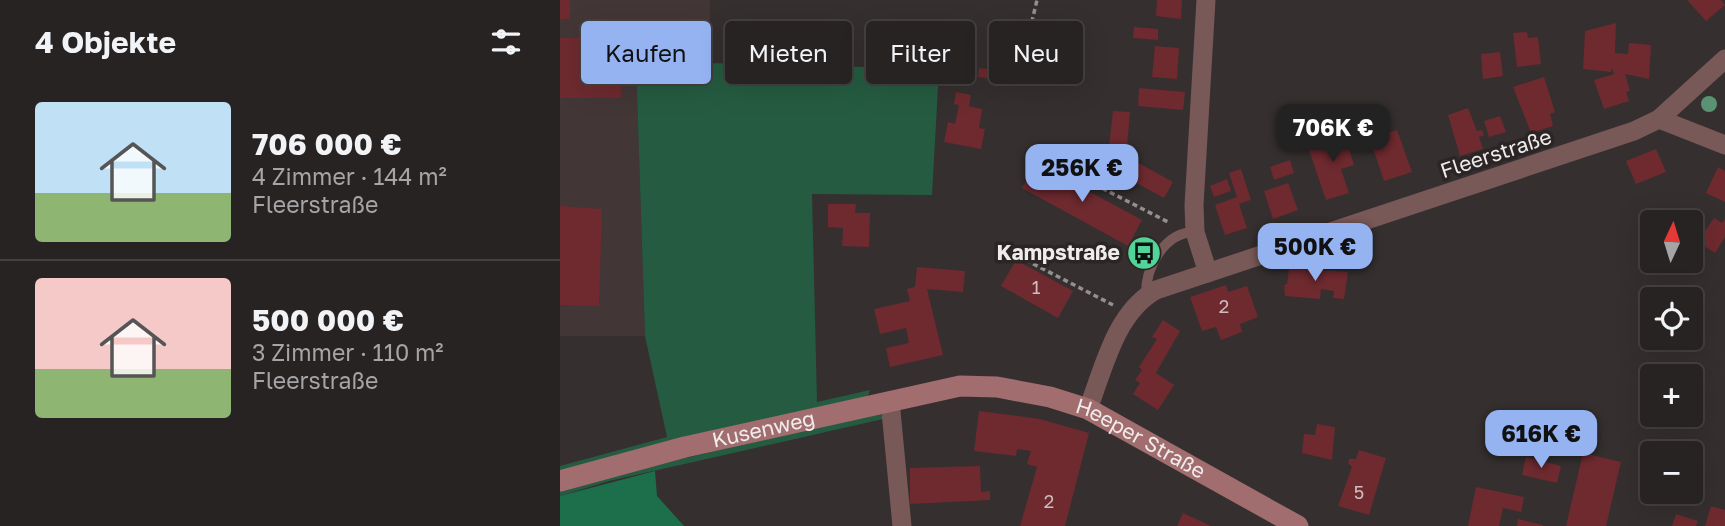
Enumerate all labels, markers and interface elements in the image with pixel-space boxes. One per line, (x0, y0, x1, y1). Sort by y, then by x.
chip: Kaufen (581, 21, 711, 84)
chip: Mieten (725, 21, 852, 84)
chip: Filter (866, 21, 975, 84)
chip: Neu (989, 21, 1083, 84)
icon: filters (487, 23, 525, 61)
text: 4 Objekte (35, 24, 176, 60)
pin: 706K € (1276, 104, 1390, 164)
text: 706K € (1293, 113, 1373, 141)
street label: Fleerstraße (1437, 123, 1555, 183)
text: 706 000 € (252, 126, 402, 162)
icon: home (91, 130, 175, 214)
pin: 256K € (1025, 144, 1139, 204)
text: 256K € (1041, 153, 1123, 181)
text: 4 Zimmer · 144 m² (252, 162, 447, 190)
text: Fleerstraße (252, 190, 378, 218)
north arrow (1640, 210, 1703, 273)
map controls (1640, 210, 1703, 504)
pin: 500K € (1258, 224, 1372, 283)
text: 500K € (1274, 232, 1356, 260)
bus stop icon: Kampstraße (1125, 234, 1163, 272)
place label: Kampstraße (997, 239, 1120, 265)
house number: 1 (1032, 276, 1041, 298)
button: locate (1640, 287, 1703, 350)
house number: 2 (1219, 295, 1229, 317)
text: 500 000 € (252, 302, 404, 338)
icon: home (91, 306, 175, 390)
text: 3 Zimmer · 110 m² (252, 338, 444, 366)
button: + (1640, 364, 1703, 427)
text: Fleerstraße (252, 366, 378, 394)
street label: Heeper Straße (1073, 392, 1210, 484)
street label: Kusenweg (709, 405, 817, 453)
pin: 616K € (1484, 410, 1598, 470)
text: 616K € (1501, 419, 1581, 447)
button: − (1640, 441, 1703, 504)
house number: 5 (1354, 481, 1364, 503)
house number: 2 (1044, 490, 1054, 512)

